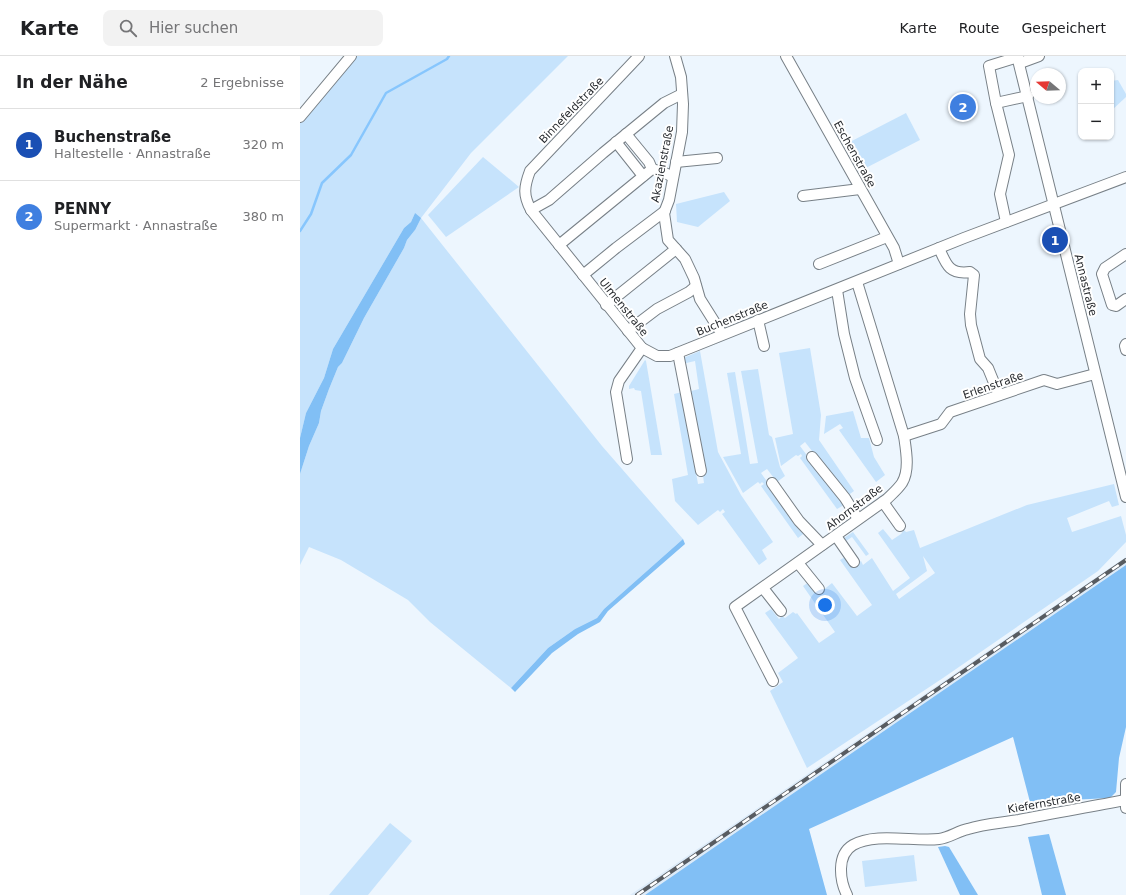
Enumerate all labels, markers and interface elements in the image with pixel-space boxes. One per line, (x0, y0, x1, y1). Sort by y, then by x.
search box (103, 10, 383, 46)
text: Karte (20, 17, 79, 39)
icon: search (117, 17, 139, 39)
text: Hier suchen (149, 19, 238, 37)
text: Karte (899, 20, 937, 36)
text: Route (959, 20, 999, 36)
text: Gespeichert (1021, 20, 1106, 36)
north arrow (1030, 68, 1066, 104)
map controls (1078, 68, 1114, 140)
button: + (1078, 68, 1114, 104)
text: In der Nähe (16, 72, 128, 92)
street label: Binnefeldstraße (536, 74, 606, 146)
text: 2 Ergebnisse (200, 75, 284, 90)
pin: 2 (950, 92, 976, 122)
button: − (1078, 104, 1114, 140)
street label: Eschenstraße (831, 119, 878, 190)
street label: Akazienstraße (649, 124, 676, 204)
text: Buchenstraße (54, 128, 171, 146)
text: 1 (24, 137, 34, 152)
text: 320 m (242, 137, 284, 152)
text: Haltestelle · Annastraße (54, 146, 211, 161)
text: PENNY (54, 200, 111, 218)
text: 2 (24, 209, 34, 224)
text: 380 m (242, 209, 284, 224)
text: Supermarkt · Annastraße (54, 218, 218, 233)
pin: 1 (1042, 225, 1068, 255)
street label: Annastraße (1072, 253, 1100, 318)
street label: Ulmenstraße (596, 276, 651, 339)
street label: Buchenstraße (694, 298, 770, 339)
street label: Erlenstraße (961, 369, 1025, 402)
street label: Ahornstraße (823, 482, 885, 533)
your location (815, 595, 835, 615)
street label: Kiefernstraße (1007, 791, 1082, 816)

